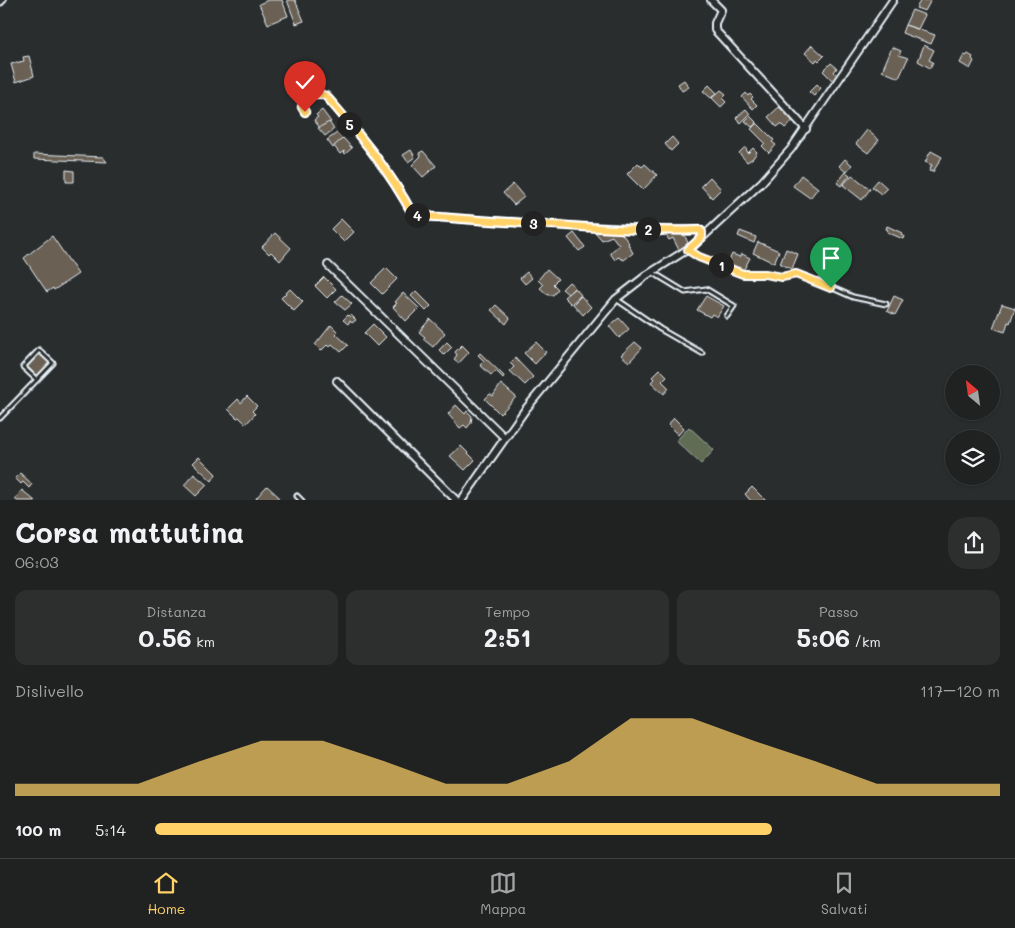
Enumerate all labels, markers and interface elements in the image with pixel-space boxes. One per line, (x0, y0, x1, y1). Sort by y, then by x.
pin (284, 61, 326, 112)
icon: check (291, 68, 319, 96)
pin: 5 (336, 112, 362, 136)
text: 5 (345, 115, 354, 134)
pin: 4 (404, 202, 430, 228)
text: 4 (413, 206, 422, 225)
pin: 3 (520, 210, 546, 236)
text: 3 (529, 214, 538, 233)
pin: 2 (636, 216, 660, 242)
text: 2 (645, 220, 652, 239)
pin (810, 237, 852, 288)
icon: arrive (817, 244, 845, 272)
pin: 1 (708, 252, 734, 278)
text: 1 (718, 256, 725, 275)
north arrow (945, 365, 1000, 420)
map controls (945, 365, 1000, 485)
button: layers (945, 430, 1000, 485)
text: Corsa mattutina (15, 514, 244, 550)
button: share (948, 517, 1000, 569)
text: 06:03 (15, 551, 59, 572)
text: Distanza (147, 602, 206, 621)
text: Tempo (485, 602, 530, 621)
text: Passo (819, 602, 858, 621)
text: 0.56 (138, 621, 192, 653)
text: 2:51 (484, 621, 531, 653)
text: 5:06 (796, 621, 850, 653)
text: km (192, 632, 215, 651)
text: /km (850, 632, 881, 651)
text: Dislivello (15, 680, 83, 701)
text: 117–120 m (920, 680, 1000, 701)
text: 100 m (15, 819, 61, 840)
text: 5:14 (95, 819, 126, 840)
tab: Home (147, 869, 185, 918)
tab: Mappa (480, 869, 526, 918)
tab: Salvati (821, 869, 868, 918)

